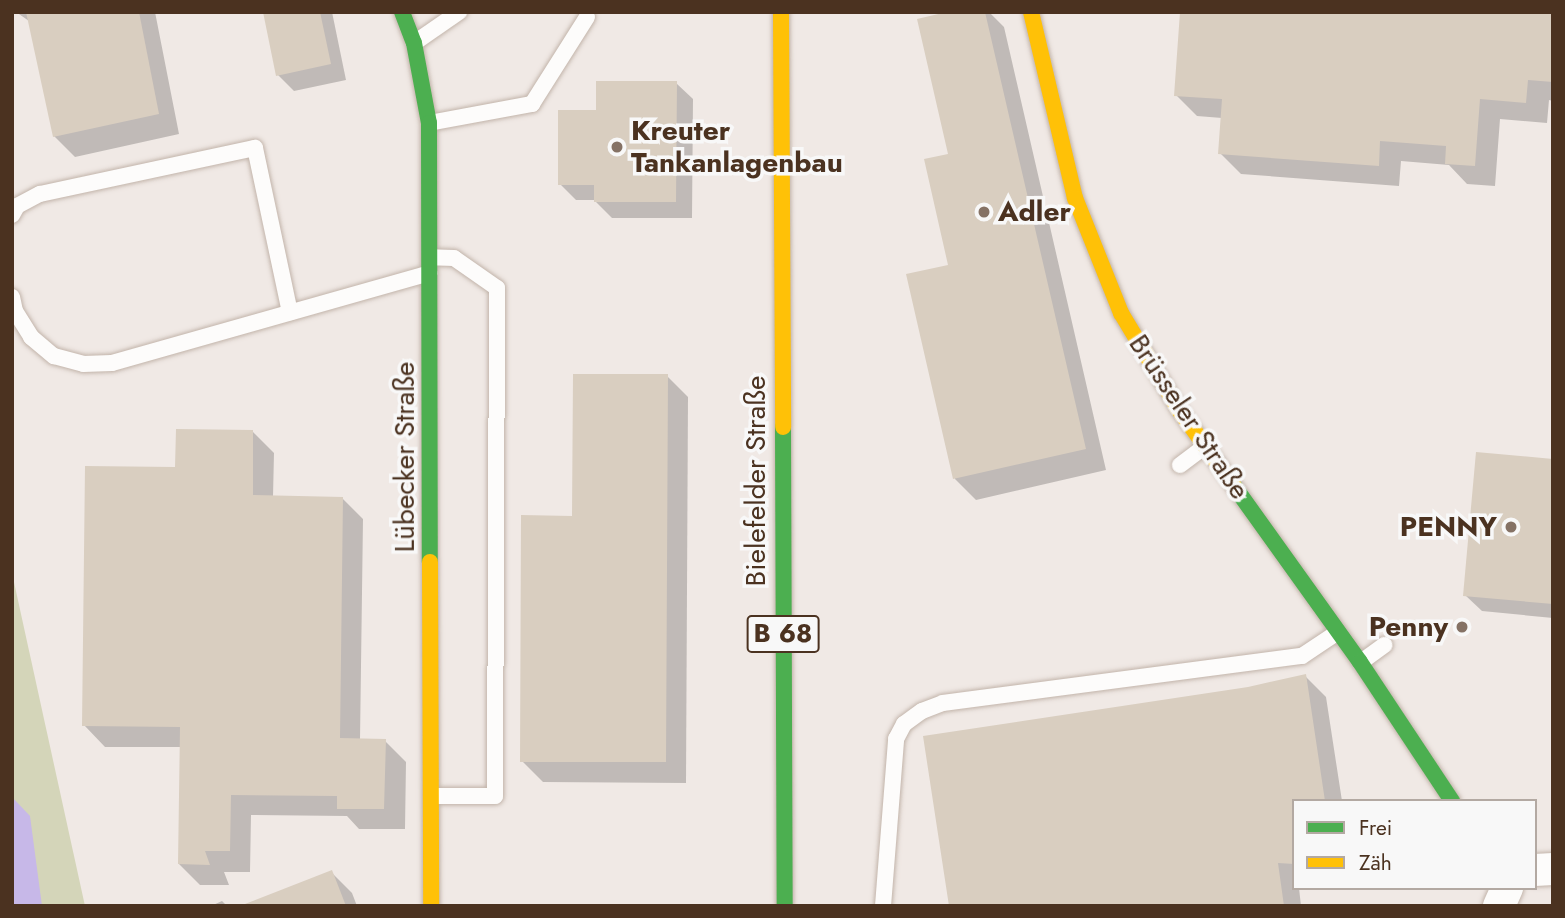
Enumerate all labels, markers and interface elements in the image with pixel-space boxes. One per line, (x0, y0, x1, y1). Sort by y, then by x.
place label: Kreuter Tankanlagenbau (631, 114, 843, 180)
marker: Kreuter Tankanlagenbau (609, 139, 625, 155)
place label: Adler (998, 195, 1071, 229)
marker: Adler (976, 204, 992, 220)
street label: Brüsseler Straße (1122, 328, 1256, 506)
street label: Lübecker Straße (388, 362, 422, 552)
street label: Bielefelder Straße (739, 376, 773, 586)
place label: PENNY (1400, 510, 1497, 544)
marker: PENNY (1503, 519, 1519, 535)
place label: Penny (1369, 610, 1448, 644)
road number: B 68 (746, 612, 820, 656)
marker: Penny (1454, 619, 1470, 635)
legend (1292, 799, 1537, 890)
text: Frei (1359, 813, 1392, 843)
text: Zäh (1359, 848, 1392, 878)

